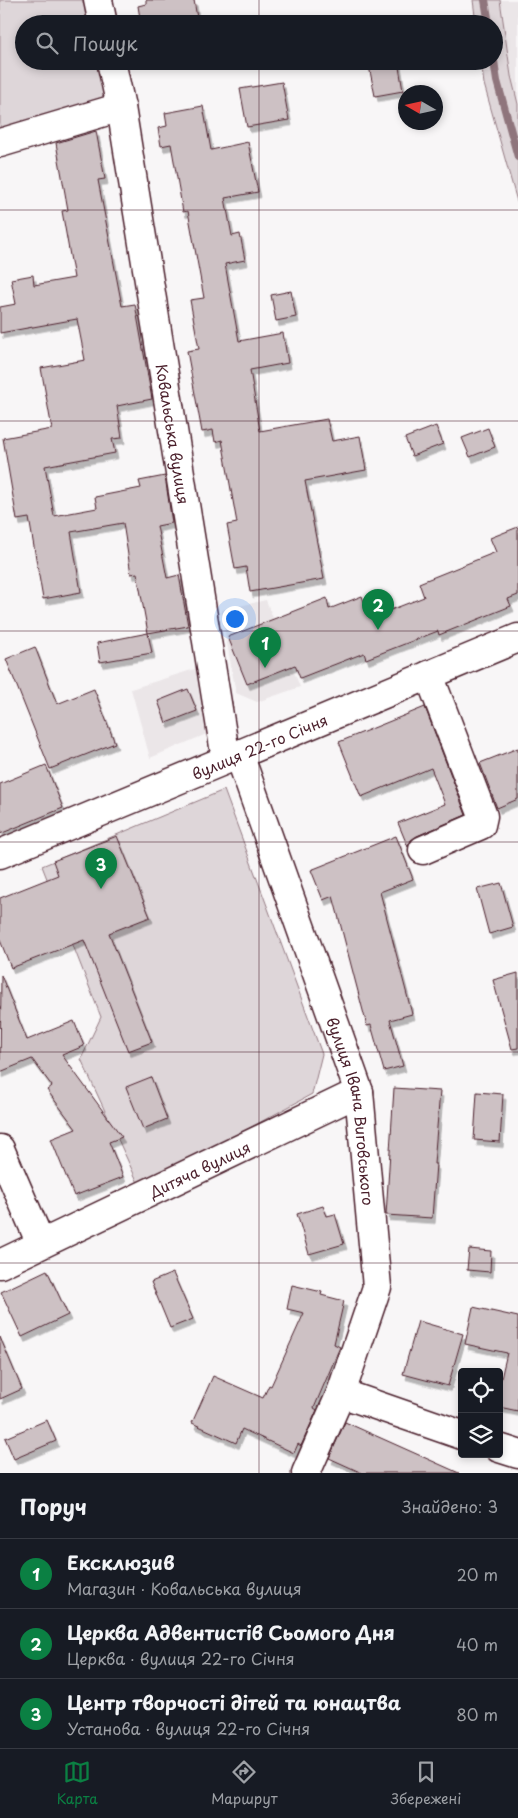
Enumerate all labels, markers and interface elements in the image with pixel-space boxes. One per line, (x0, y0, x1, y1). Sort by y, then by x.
search box (15, 15, 503, 70)
icon: search (33, 29, 61, 57)
text: Пошук (73, 29, 138, 57)
north arrow (398, 85, 443, 130)
street label: Ковальська вулиця (151, 362, 196, 506)
pin: 2 (362, 589, 394, 630)
your location (222, 606, 248, 632)
pin: 1 (249, 627, 281, 668)
street label: вулиця 22-го Січня (188, 707, 331, 784)
pin: 3 (85, 848, 117, 889)
street label: вулиця Івана Виговського (322, 1014, 381, 1206)
street label: Дитяча вулиця (144, 1134, 254, 1203)
map controls (458, 1368, 503, 1458)
button: locate (458, 1368, 503, 1413)
button: layers (458, 1413, 503, 1458)
text: Поруч (20, 1490, 87, 1522)
text: Знайдено: 3 (402, 1494, 498, 1518)
text: Ексклюзив (67, 1548, 175, 1576)
text: 1 (32, 1562, 40, 1586)
text: 20 m (457, 1562, 498, 1586)
text: Магазин · Ковальська вулиця (67, 1576, 302, 1600)
text: Церква Адвентистів Сьомого Дня (67, 1618, 395, 1646)
text: 2 (30, 1632, 42, 1656)
text: 40 m (456, 1632, 498, 1656)
text: Церква · вулиця 22-го Січня (67, 1646, 295, 1670)
text: Центр творчості дітей та юнацтва (67, 1688, 401, 1716)
text: 3 (31, 1702, 41, 1726)
text: 80 m (456, 1702, 498, 1726)
text: Установа · вулиця 22-го Січня (67, 1716, 310, 1740)
tab: Карта (57, 1758, 98, 1809)
tab: Маршрут (211, 1758, 277, 1809)
tab: Збережені (391, 1758, 461, 1809)

